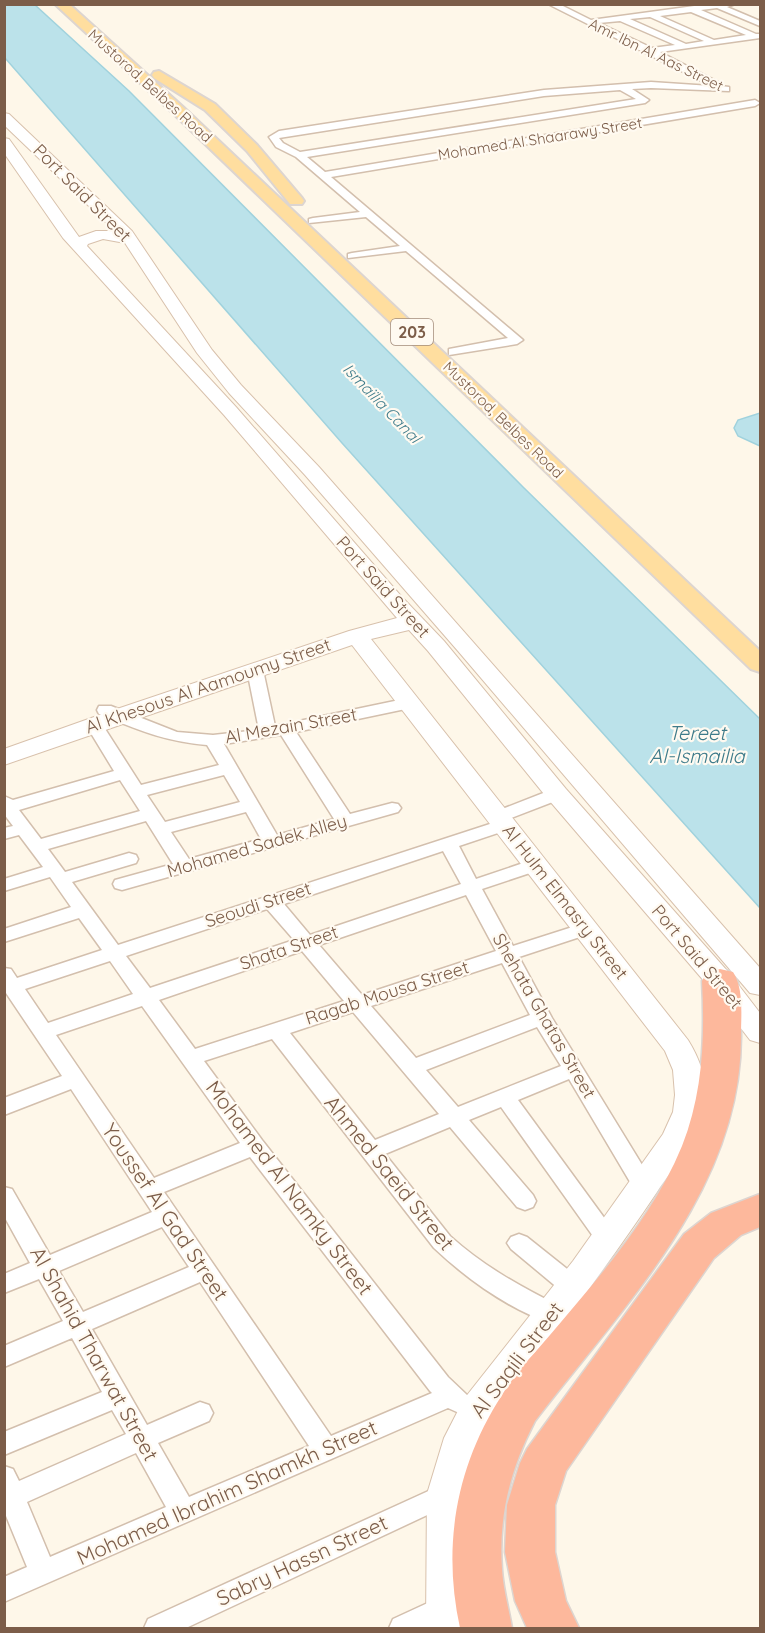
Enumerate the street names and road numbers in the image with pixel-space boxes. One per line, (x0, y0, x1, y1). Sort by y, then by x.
street label: Amr Ibn Al Aas Street (586, 14, 727, 95)
street label: Mustorod, Belbes Road (84, 25, 216, 146)
street label: Mohamed Al Shaarawy Street (436, 113, 643, 164)
street label: Port Said Street (29, 139, 136, 246)
road number: 203 (391, 319, 433, 345)
street label: Mustorod, Belbes Road (439, 357, 568, 482)
street label: Port Said Street (332, 531, 435, 642)
street label: Al Khesous Al Aamoumy Street (82, 633, 334, 738)
street label: Al Mezain Street (223, 703, 359, 748)
street label: Mohamed Sadek Alley (164, 809, 349, 882)
street label: Al Hulm Elmasry Street (498, 819, 633, 984)
street label: Seoudi Street (202, 877, 314, 933)
street label: Port Said Street (647, 900, 748, 1014)
street label: Shata Street (237, 920, 341, 975)
street label: Shehata Ghatas Street (488, 929, 601, 1102)
street label: Ragab Mousa Street (302, 955, 471, 1030)
street label: Mohamed Al Namky Street (201, 1075, 379, 1300)
street label: Ahmed Saeid Street (319, 1090, 460, 1255)
street label: Youssef Al Gad Street (97, 1118, 235, 1305)
street label: Al Shahid Tharwat Street (25, 1242, 165, 1465)
street label: Al Saqili Street (464, 1296, 568, 1422)
street label: Mohamed Ibrahim Shamkh Street (72, 1414, 381, 1570)
street label: Sabry Hassn Street (212, 1509, 391, 1611)

